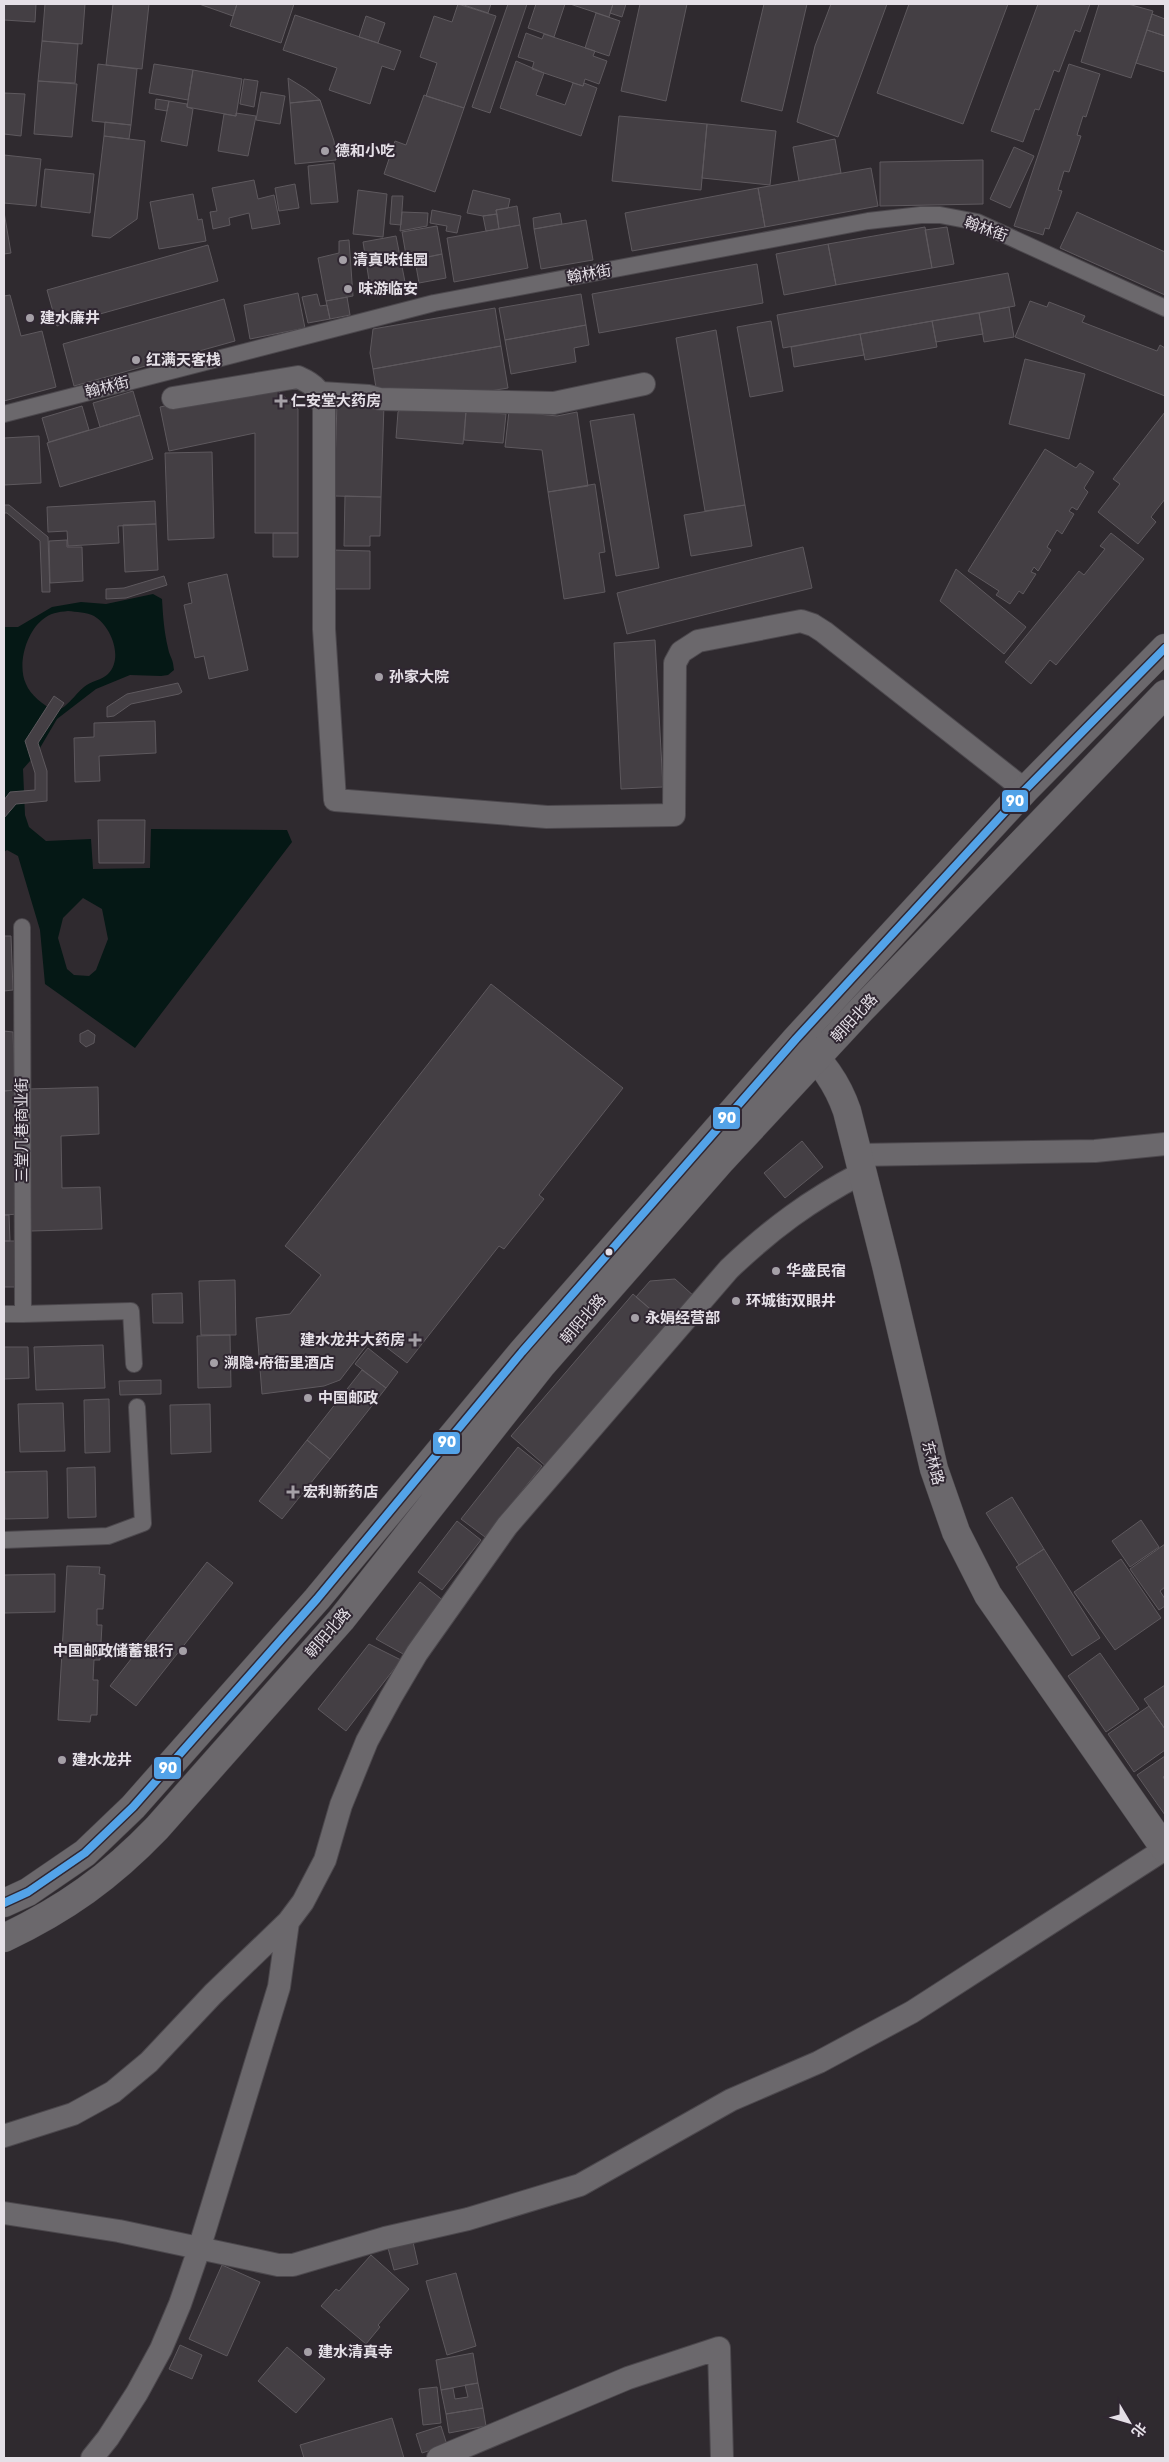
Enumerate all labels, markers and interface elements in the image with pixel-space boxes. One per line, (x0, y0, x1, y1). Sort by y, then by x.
place label: 德和小吃 (335, 142, 395, 160)
marker: 德和小吃 (319, 145, 331, 157)
street label: 翰林街 (962, 213, 1010, 245)
place label: 清真味佳园 (353, 251, 428, 269)
marker: 清真味佳园 (337, 254, 349, 266)
street label: 翰林街 (565, 261, 613, 287)
place label: 味游临安 (358, 280, 418, 298)
marker: 味游临安 (342, 283, 354, 295)
place label: 建水廉井 (40, 309, 100, 327)
marker: 建水廉井 (24, 312, 36, 324)
place label: 红满天客栈 (146, 351, 221, 369)
marker: 红满天客栈 (130, 354, 142, 366)
street label: 翰林街 (83, 373, 131, 401)
place label: 仁安堂大药房 (291, 392, 381, 410)
marker: 仁安堂大药房 (275, 395, 287, 407)
place label: 孙家大院 (389, 668, 449, 686)
marker: 孙家大院 (373, 671, 385, 683)
line badge: 90 (1001, 789, 1029, 813)
text: 90 (1006, 793, 1024, 810)
street label: 朝阳北路 (827, 990, 881, 1046)
street label: 三堂几巷商业街 (13, 1077, 31, 1183)
line badge: 90 (712, 1106, 741, 1130)
text: 90 (718, 1110, 736, 1127)
unlabelled marker (604, 1247, 614, 1257)
place label: 华盛民宿 (786, 1262, 846, 1280)
marker: 华盛民宿 (770, 1265, 782, 1277)
street label: 朝阳北路 (557, 1290, 609, 1348)
place label: 环城街双眼井 (746, 1292, 836, 1310)
marker: 环城街双眼井 (730, 1295, 742, 1307)
place label: 永娟经营部 (645, 1309, 720, 1327)
marker: 永娟经营部 (629, 1312, 641, 1324)
place label: 建水龙井大药房 (300, 1331, 405, 1349)
marker: 建水龙井大药房 (409, 1334, 421, 1346)
place label: 溯隐·府衙里酒店 (224, 1354, 334, 1372)
marker: 溯隐·府衙里酒店 (208, 1357, 220, 1369)
place label: 中国邮政 (318, 1389, 378, 1407)
marker: 中国邮政 (302, 1392, 314, 1404)
line badge: 90 (432, 1431, 461, 1455)
text: 90 (438, 1434, 456, 1451)
street label: 东林路 (918, 1439, 948, 1487)
place label: 宏利新药店 (303, 1483, 378, 1501)
marker: 宏利新药店 (287, 1486, 299, 1498)
street label: 朝阳北路 (302, 1604, 354, 1662)
place label: 中国邮政储蓄银行 (53, 1642, 173, 1660)
marker: 中国邮政储蓄银行 (177, 1645, 189, 1657)
place label: 建水龙井 (72, 1751, 132, 1769)
marker: 建水龙井 (56, 1754, 68, 1766)
line badge: 90 (153, 1756, 182, 1780)
text: 90 (159, 1760, 177, 1777)
place label: 建水清真寺 (318, 2343, 393, 2361)
marker: 建水清真寺 (302, 2346, 314, 2358)
north arrow (1104, 2397, 1154, 2447)
text: 北 (1128, 2419, 1150, 2440)

